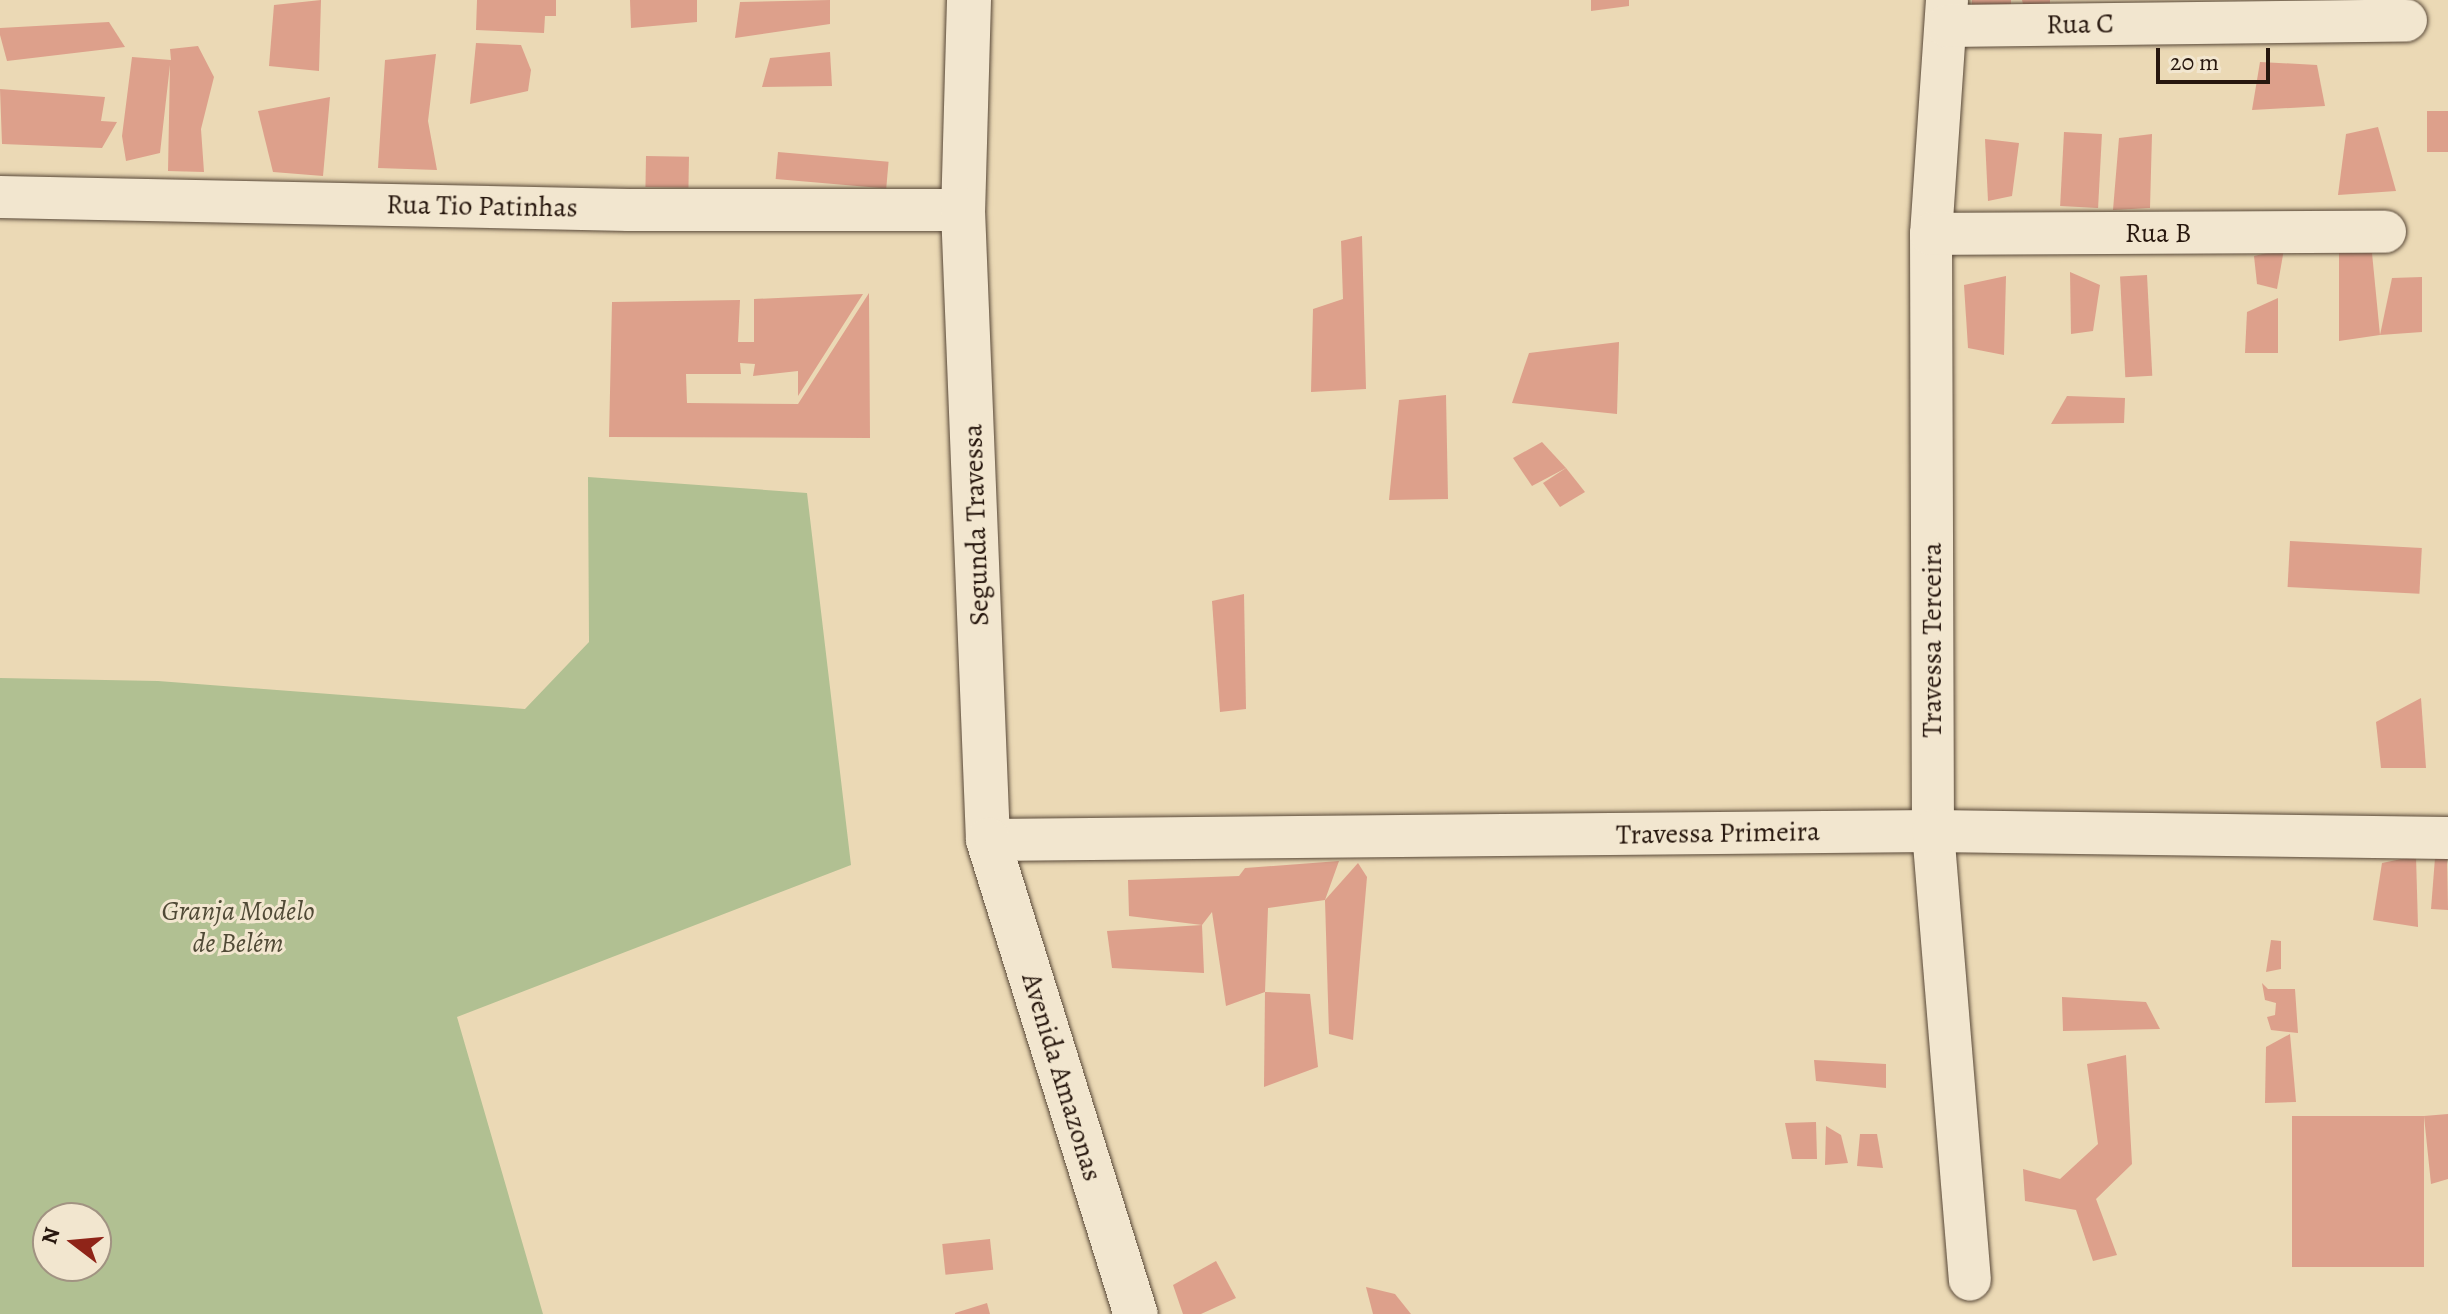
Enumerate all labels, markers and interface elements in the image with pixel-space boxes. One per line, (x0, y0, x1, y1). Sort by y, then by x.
street label: Rua C (2046, 7, 2114, 41)
scale bar (2160, 32, 2274, 82)
text: 20 m (2170, 46, 2219, 78)
street label: Rua Tio Patinhas (386, 188, 578, 224)
street label: Rua B (2125, 216, 2191, 250)
street label: Segunda Travessa (956, 423, 996, 627)
street label: Travessa Terceira (1915, 542, 1949, 738)
street label: Travessa Primeira (1616, 814, 1820, 852)
park label: Granja Modelo de Belém (161, 894, 315, 960)
street label: Avenida Amazonas (1014, 969, 1110, 1185)
north arrow (32, 1202, 112, 1282)
text: N (34, 1224, 67, 1248)

